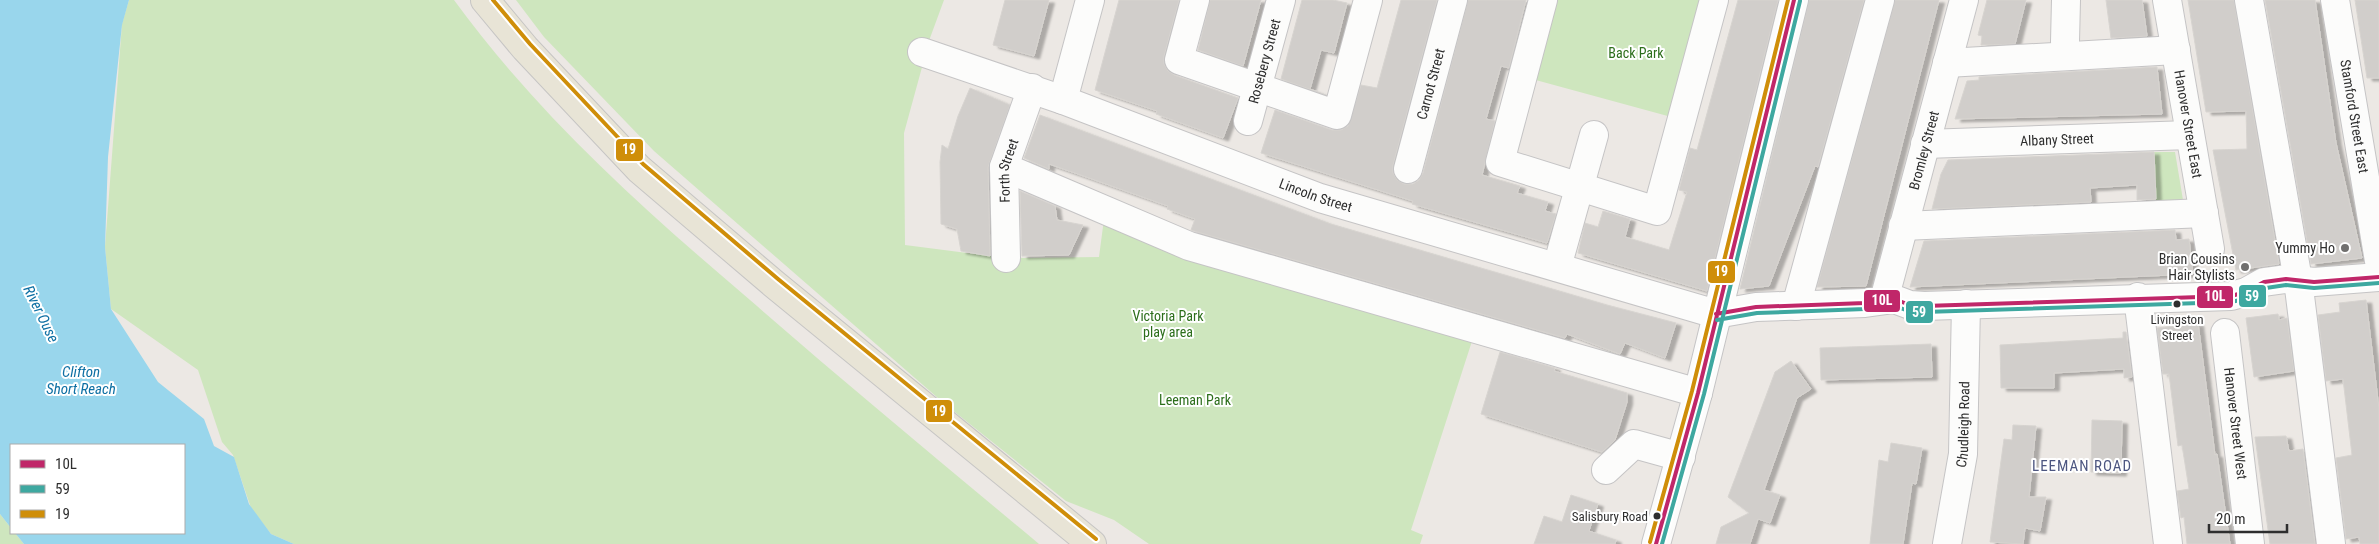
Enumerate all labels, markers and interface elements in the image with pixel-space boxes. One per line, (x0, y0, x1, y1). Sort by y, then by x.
street label: Rosebery Street (1245, 17, 1284, 105)
park label: Back Park (1608, 45, 1664, 61)
street label: Carnot Street (1414, 47, 1448, 121)
street label: Stamford Street East (2337, 58, 2372, 174)
street label: Hanover Street East (2171, 69, 2206, 179)
street label: Bromley Street (1906, 109, 1942, 191)
street label: Albany Street (2020, 130, 2094, 149)
street label: Forth Street (995, 136, 1021, 203)
line badge: 19 (615, 138, 644, 162)
text: 19 (622, 141, 636, 157)
street label: Lincoln Street (1277, 175, 1354, 215)
place label: Yummy Ho (2275, 240, 2335, 256)
marker: Yummy Ho (2339, 242, 2351, 254)
place label: Brian Cousins Hair Stylists (2159, 251, 2235, 283)
line badge: 19 (1707, 260, 1736, 284)
marker: Brian Cousins Hair Stylists (2239, 261, 2251, 273)
text: 19 (1714, 263, 1728, 279)
water label: River Ouse (20, 283, 63, 346)
line badge: 59 (2238, 284, 2267, 308)
line badge: 10L (2196, 285, 2234, 309)
text: 10L (2205, 288, 2226, 304)
text: 59 (2245, 288, 2259, 304)
line badge: 10L (1863, 289, 1901, 313)
text: 10L (1872, 292, 1893, 308)
marker: Livingston Street (2172, 299, 2182, 309)
line badge: 59 (1905, 300, 1934, 324)
text: 59 (1912, 304, 1926, 320)
park label: Victoria Park play area (1133, 308, 1204, 340)
place label: Livingston Street (2151, 312, 2203, 343)
water label: Clifton Short Reach (46, 363, 116, 398)
street label: Hanover Street West (2221, 366, 2250, 480)
street label: Chudleigh Road (1953, 381, 1972, 469)
park label: Leeman Park (1159, 392, 1232, 408)
line badge: 19 (925, 399, 953, 423)
text: 19 (932, 403, 946, 419)
legend (10, 444, 185, 534)
text: 10L (55, 455, 77, 473)
district label: LEEMAN ROAD (2032, 457, 2132, 475)
text: 59 (55, 480, 70, 498)
scale bar (2209, 502, 2286, 534)
text: 19 (55, 505, 70, 523)
place label: Salisbury Road (1572, 509, 1648, 524)
text: 20 m (2216, 510, 2246, 528)
marker: Salisbury Road (1652, 511, 1662, 521)

